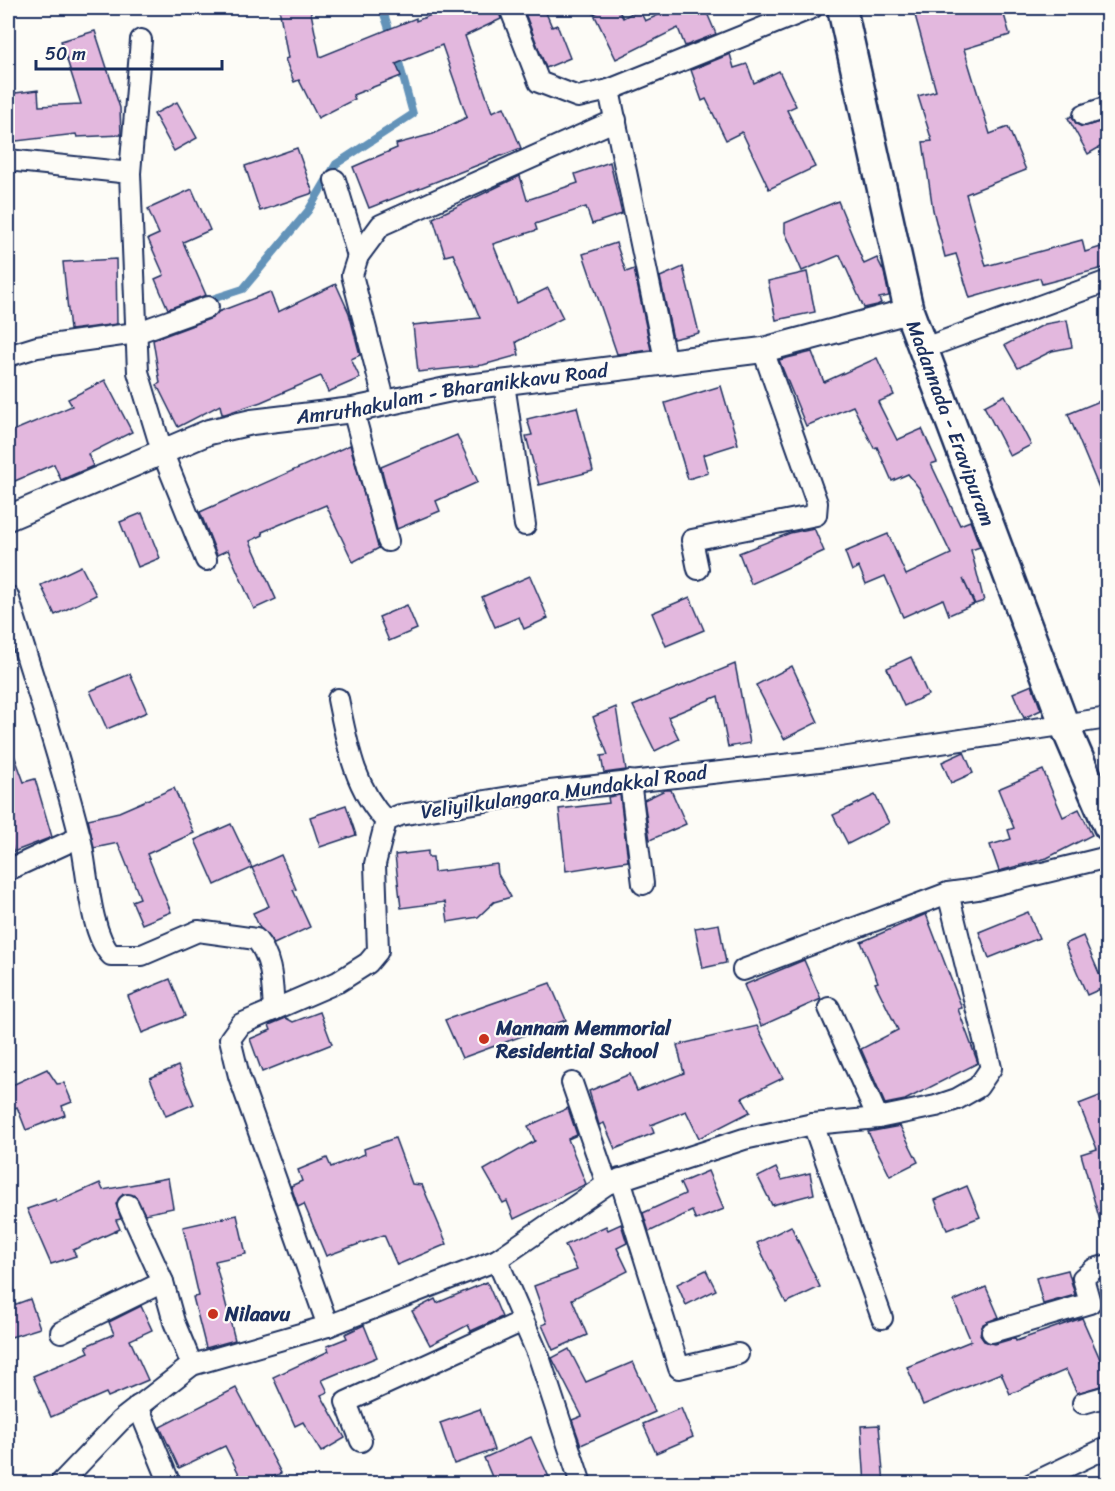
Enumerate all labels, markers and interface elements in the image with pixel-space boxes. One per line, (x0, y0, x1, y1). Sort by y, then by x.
scale bar (36, 33, 222, 71)
text: 50 m (45, 38, 86, 70)
street label: Madannada - Eravipuram (896, 315, 1006, 531)
street label: Amruthakulam - Bharanikkavu Road (293, 352, 611, 434)
street label: Veliyilkulangara Mundakkal Road (419, 754, 711, 829)
place label: Mannam Memmorial Residential School (495, 1011, 672, 1069)
marker: Mannam Memmorial Residential School (477, 1032, 491, 1046)
place label: Nilaavu (224, 1297, 290, 1332)
marker: Nilaavu (206, 1307, 220, 1321)

